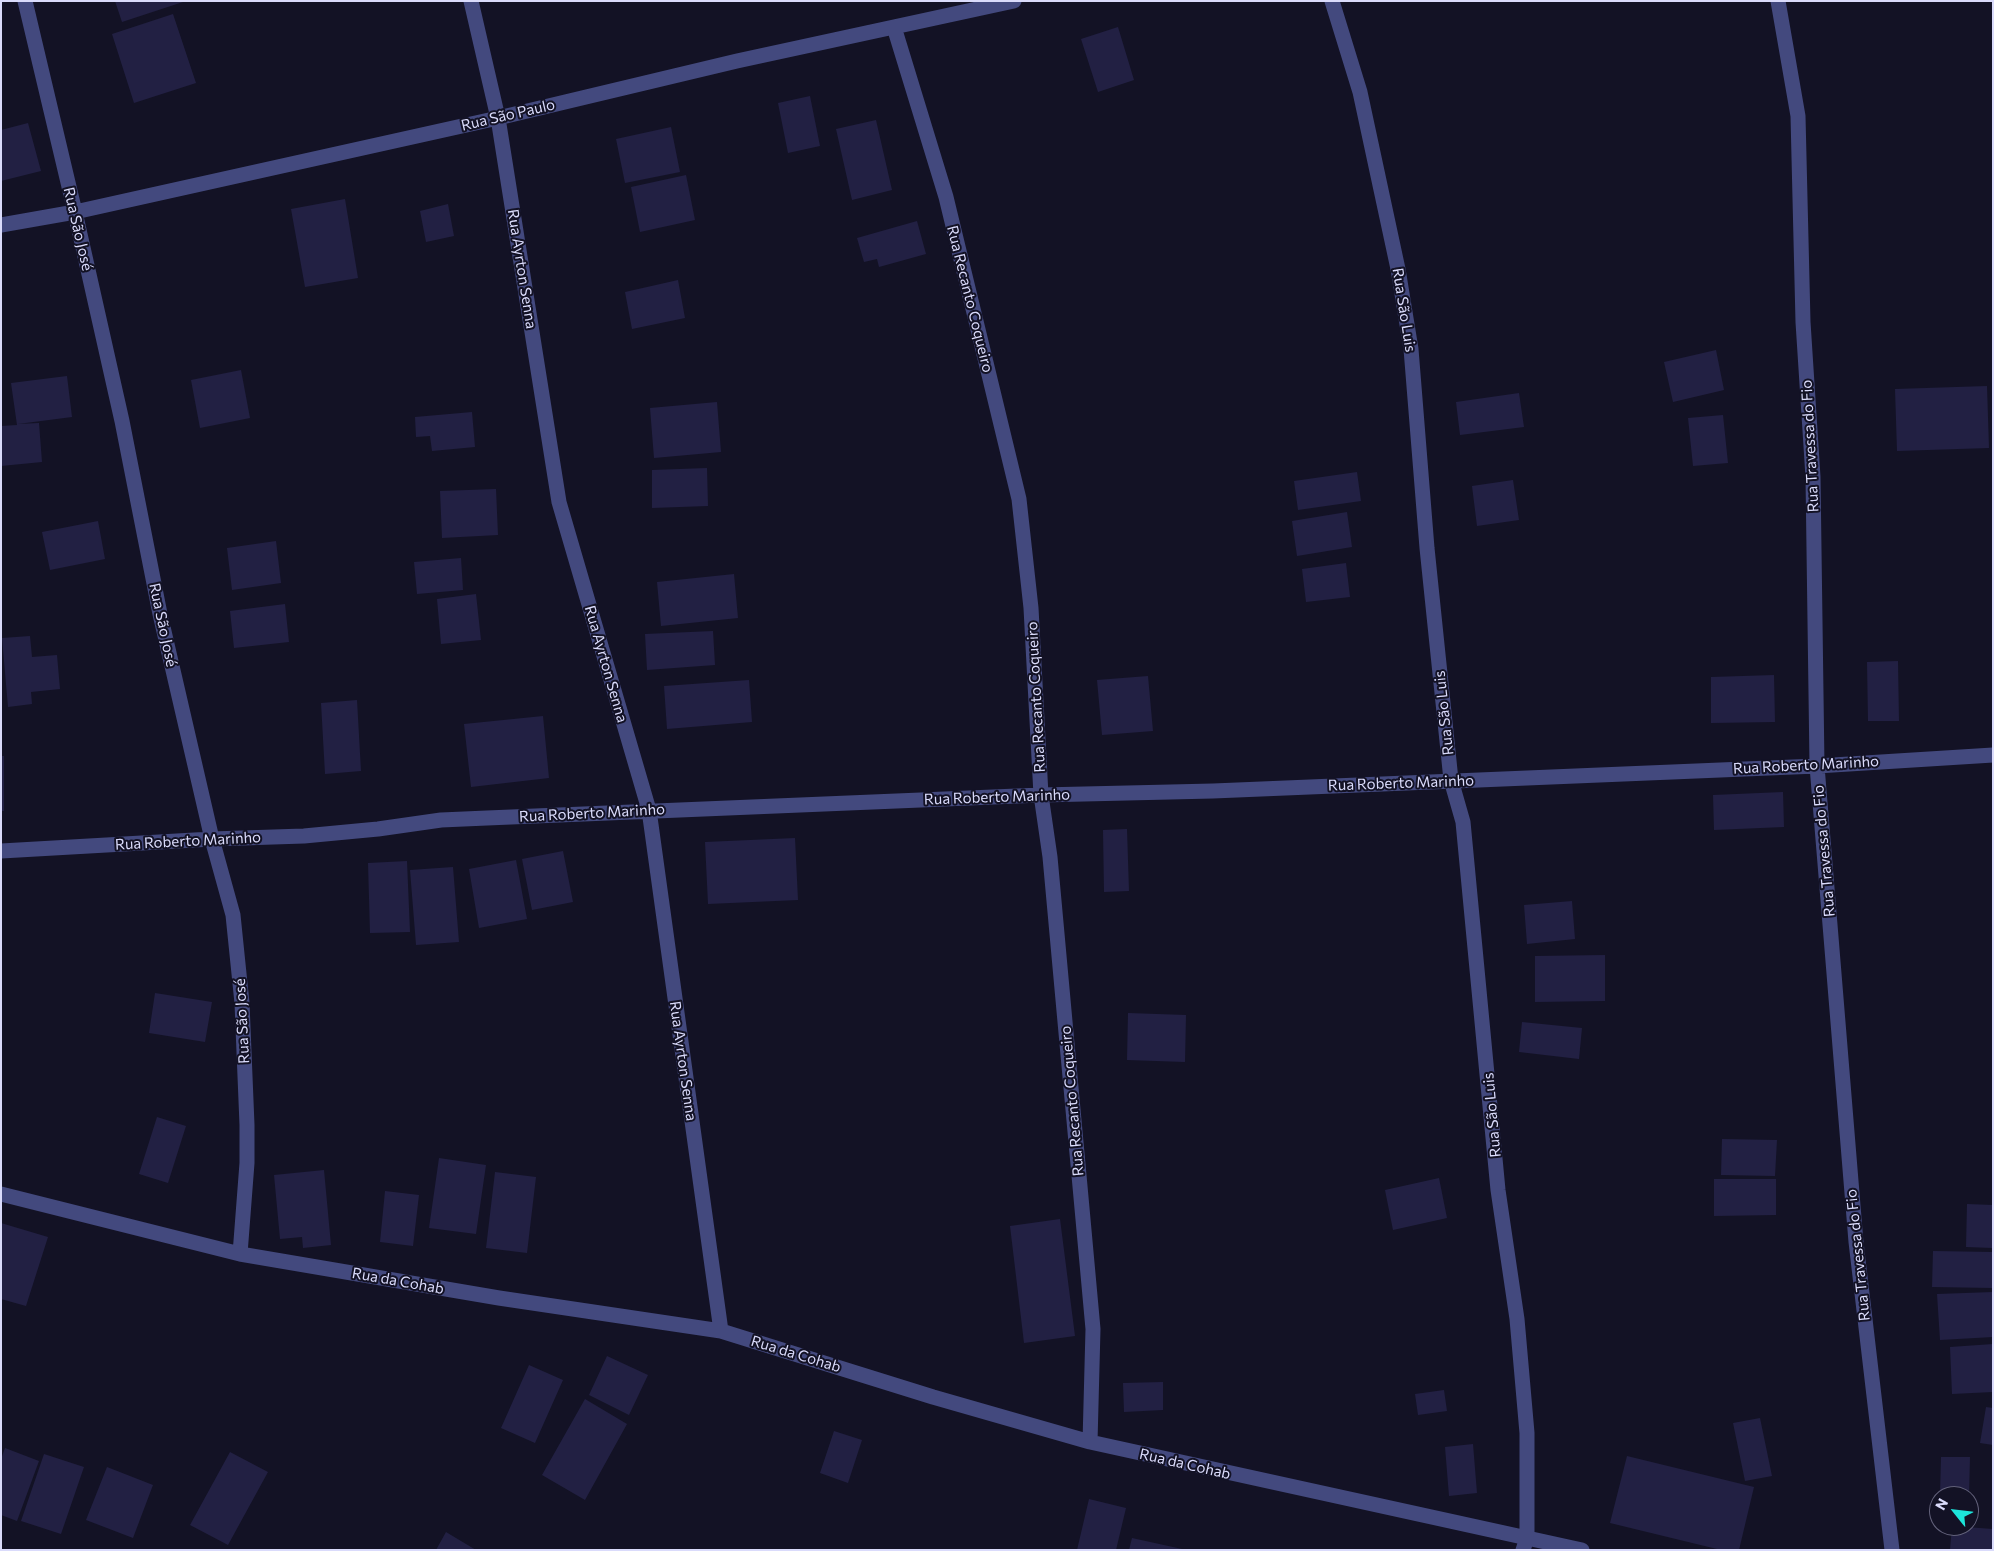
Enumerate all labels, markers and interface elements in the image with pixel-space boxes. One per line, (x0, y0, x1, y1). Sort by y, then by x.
street label: Rua São Paulo (459, 95, 557, 135)
street label: Rua São José (60, 185, 96, 273)
street label: Rua Ayrton Senna (504, 208, 540, 330)
street label: Rua Recanto Coqueiro (943, 224, 997, 374)
street label: Rua São Luis (1388, 267, 1420, 353)
street label: Rua Travessa do Fio (1798, 379, 1822, 513)
street label: Rua São José (145, 581, 181, 669)
street label: Rua Ayrton Senna (581, 603, 631, 725)
street label: Rua Recanto Coqueiro (1023, 621, 1049, 773)
street label: Rua São Luis (1431, 670, 1457, 756)
street label: Rua Roberto Marinho (1732, 752, 1880, 778)
street label: Rua Roberto Marinho (1328, 771, 1474, 795)
street label: Rua Travessa do Fio (1809, 784, 1839, 918)
street label: Rua Roberto Marinho (924, 785, 1070, 809)
street label: Rua Roberto Marinho (518, 800, 666, 826)
street label: Rua Roberto Marinho (114, 828, 262, 854)
street label: Rua São José (231, 978, 253, 1064)
street label: Rua Ayrton Senna (666, 1000, 700, 1122)
street label: Rua Recanto Coqueiro (1056, 1025, 1088, 1177)
street label: Rua São Luis (1479, 1072, 1505, 1158)
street label: Rua Travessa do Fio (1842, 1188, 1874, 1322)
street label: Rua da Cohab (351, 1264, 445, 1298)
street label: Rua da Cohab (749, 1332, 843, 1376)
street label: Rua da Cohab (1138, 1445, 1232, 1483)
north arrow (1929, 1486, 1979, 1536)
text: N (1931, 1495, 1951, 1513)

